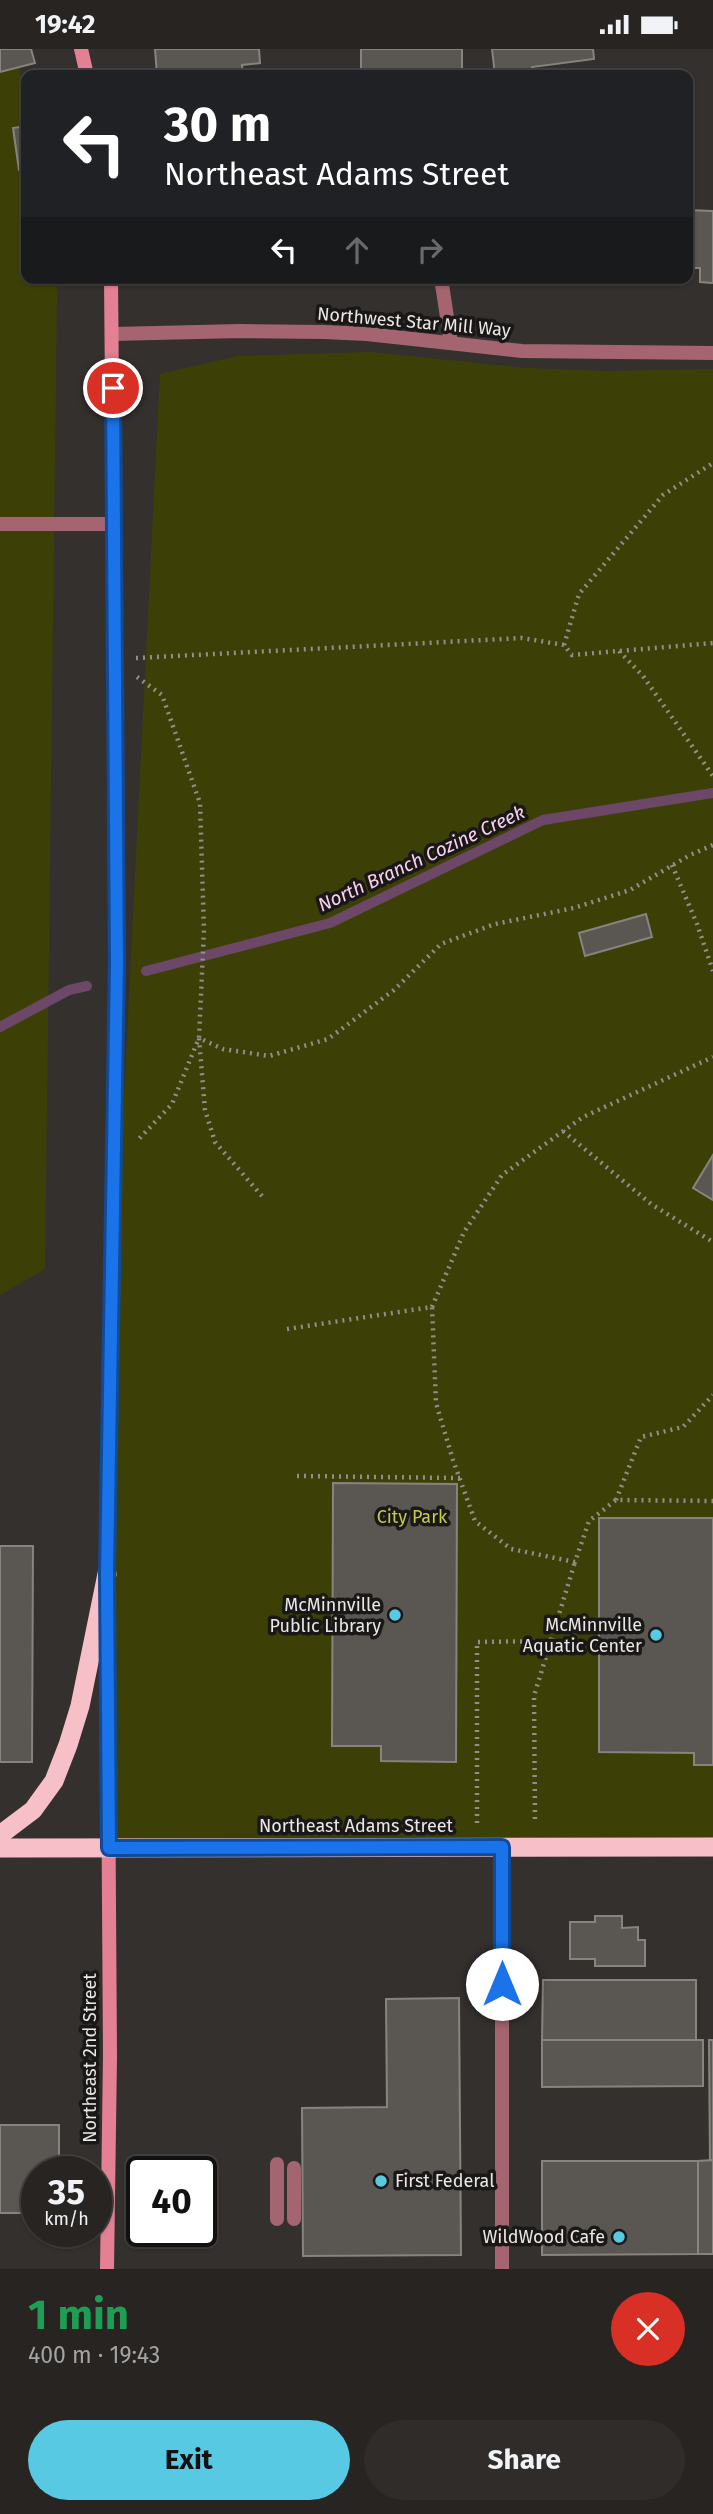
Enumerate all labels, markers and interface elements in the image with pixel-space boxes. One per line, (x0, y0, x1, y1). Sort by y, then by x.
text: 19:42 (35, 9, 95, 40)
text: 30 m (164, 95, 271, 154)
icon: left (49, 98, 140, 189)
text: Northeast Adams Street (164, 155, 509, 193)
icon: left (265, 231, 303, 269)
icon: ahead (338, 231, 376, 269)
icon: right (411, 231, 449, 269)
street label: Northwest Star Mill Way (316, 303, 512, 341)
pin (83, 358, 143, 418)
icon: arrive (94, 369, 132, 407)
water label: North Branch Cozine Creek (314, 800, 528, 917)
park label: City Park (377, 1506, 448, 1528)
place label: McMinnville Public Library (269, 1594, 381, 1637)
marker: McMinnville Public Library (387, 1607, 403, 1623)
place label: McMinnville Aquatic Center (523, 1614, 642, 1657)
marker: McMinnville Aquatic Center (648, 1627, 664, 1643)
street label: Northeast Adams Street (259, 1815, 454, 1837)
position arrow (465, 1947, 539, 2021)
street label: Northeast 2nd Street (79, 1973, 101, 2143)
speed limit sign: 40 (126, 2156, 217, 2247)
place label: First Federal (395, 2170, 494, 2192)
text: 35 (48, 2171, 85, 2213)
marker: First Federal (373, 2173, 389, 2189)
text: km/h (44, 2208, 89, 2230)
place label: WildWood Cafe (483, 2226, 605, 2248)
marker: WildWood Cafe (611, 2229, 627, 2245)
text: 1 min (28, 2290, 129, 2340)
button: close (611, 2292, 685, 2366)
text: 400 m · 19:43 (28, 2341, 160, 2369)
button: Exit (28, 2420, 350, 2500)
button: Share (364, 2420, 685, 2500)

